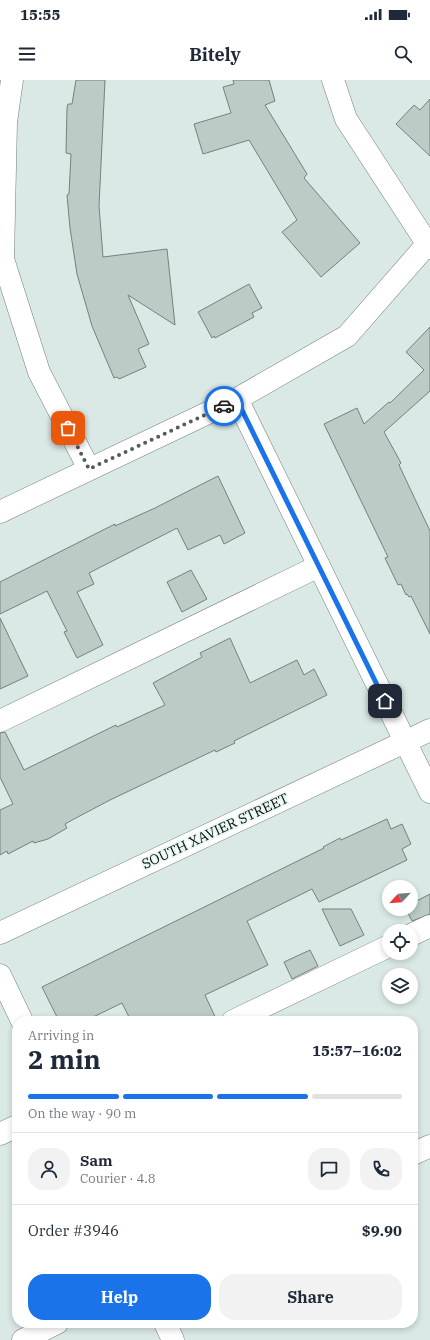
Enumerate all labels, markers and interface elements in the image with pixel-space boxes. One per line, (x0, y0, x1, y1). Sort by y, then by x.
text: 15:55 (20, 5, 61, 24)
icon: menu (16, 43, 38, 65)
text: Bitely (189, 43, 241, 66)
icon: search (392, 43, 414, 65)
courier (204, 386, 244, 426)
icon: car (213, 395, 235, 417)
pin (51, 411, 85, 445)
icon: bag (57, 417, 79, 439)
pin (368, 684, 402, 718)
icon: home (374, 690, 396, 712)
street label: SOUTH XAVIER STREET (139, 789, 291, 873)
north arrow (382, 880, 418, 916)
map controls (382, 880, 418, 1004)
button: locate (382, 924, 418, 960)
button: layers (382, 968, 418, 1004)
text: Arriving in (28, 1027, 94, 1044)
text: 15:57–16:02 (312, 1041, 402, 1060)
text: 2 min (28, 1042, 101, 1076)
text: On the way · 90 m (28, 1105, 136, 1122)
button: person (28, 1148, 70, 1190)
button: chat (308, 1148, 350, 1190)
button: phone (360, 1148, 402, 1190)
text: Sam (80, 1151, 113, 1170)
text: Courier · 4.8 (80, 1170, 156, 1187)
text: Order #3946 (28, 1221, 119, 1240)
text: $9.90 (362, 1221, 402, 1240)
button: Help (28, 1274, 211, 1320)
button: Share (219, 1274, 402, 1320)

